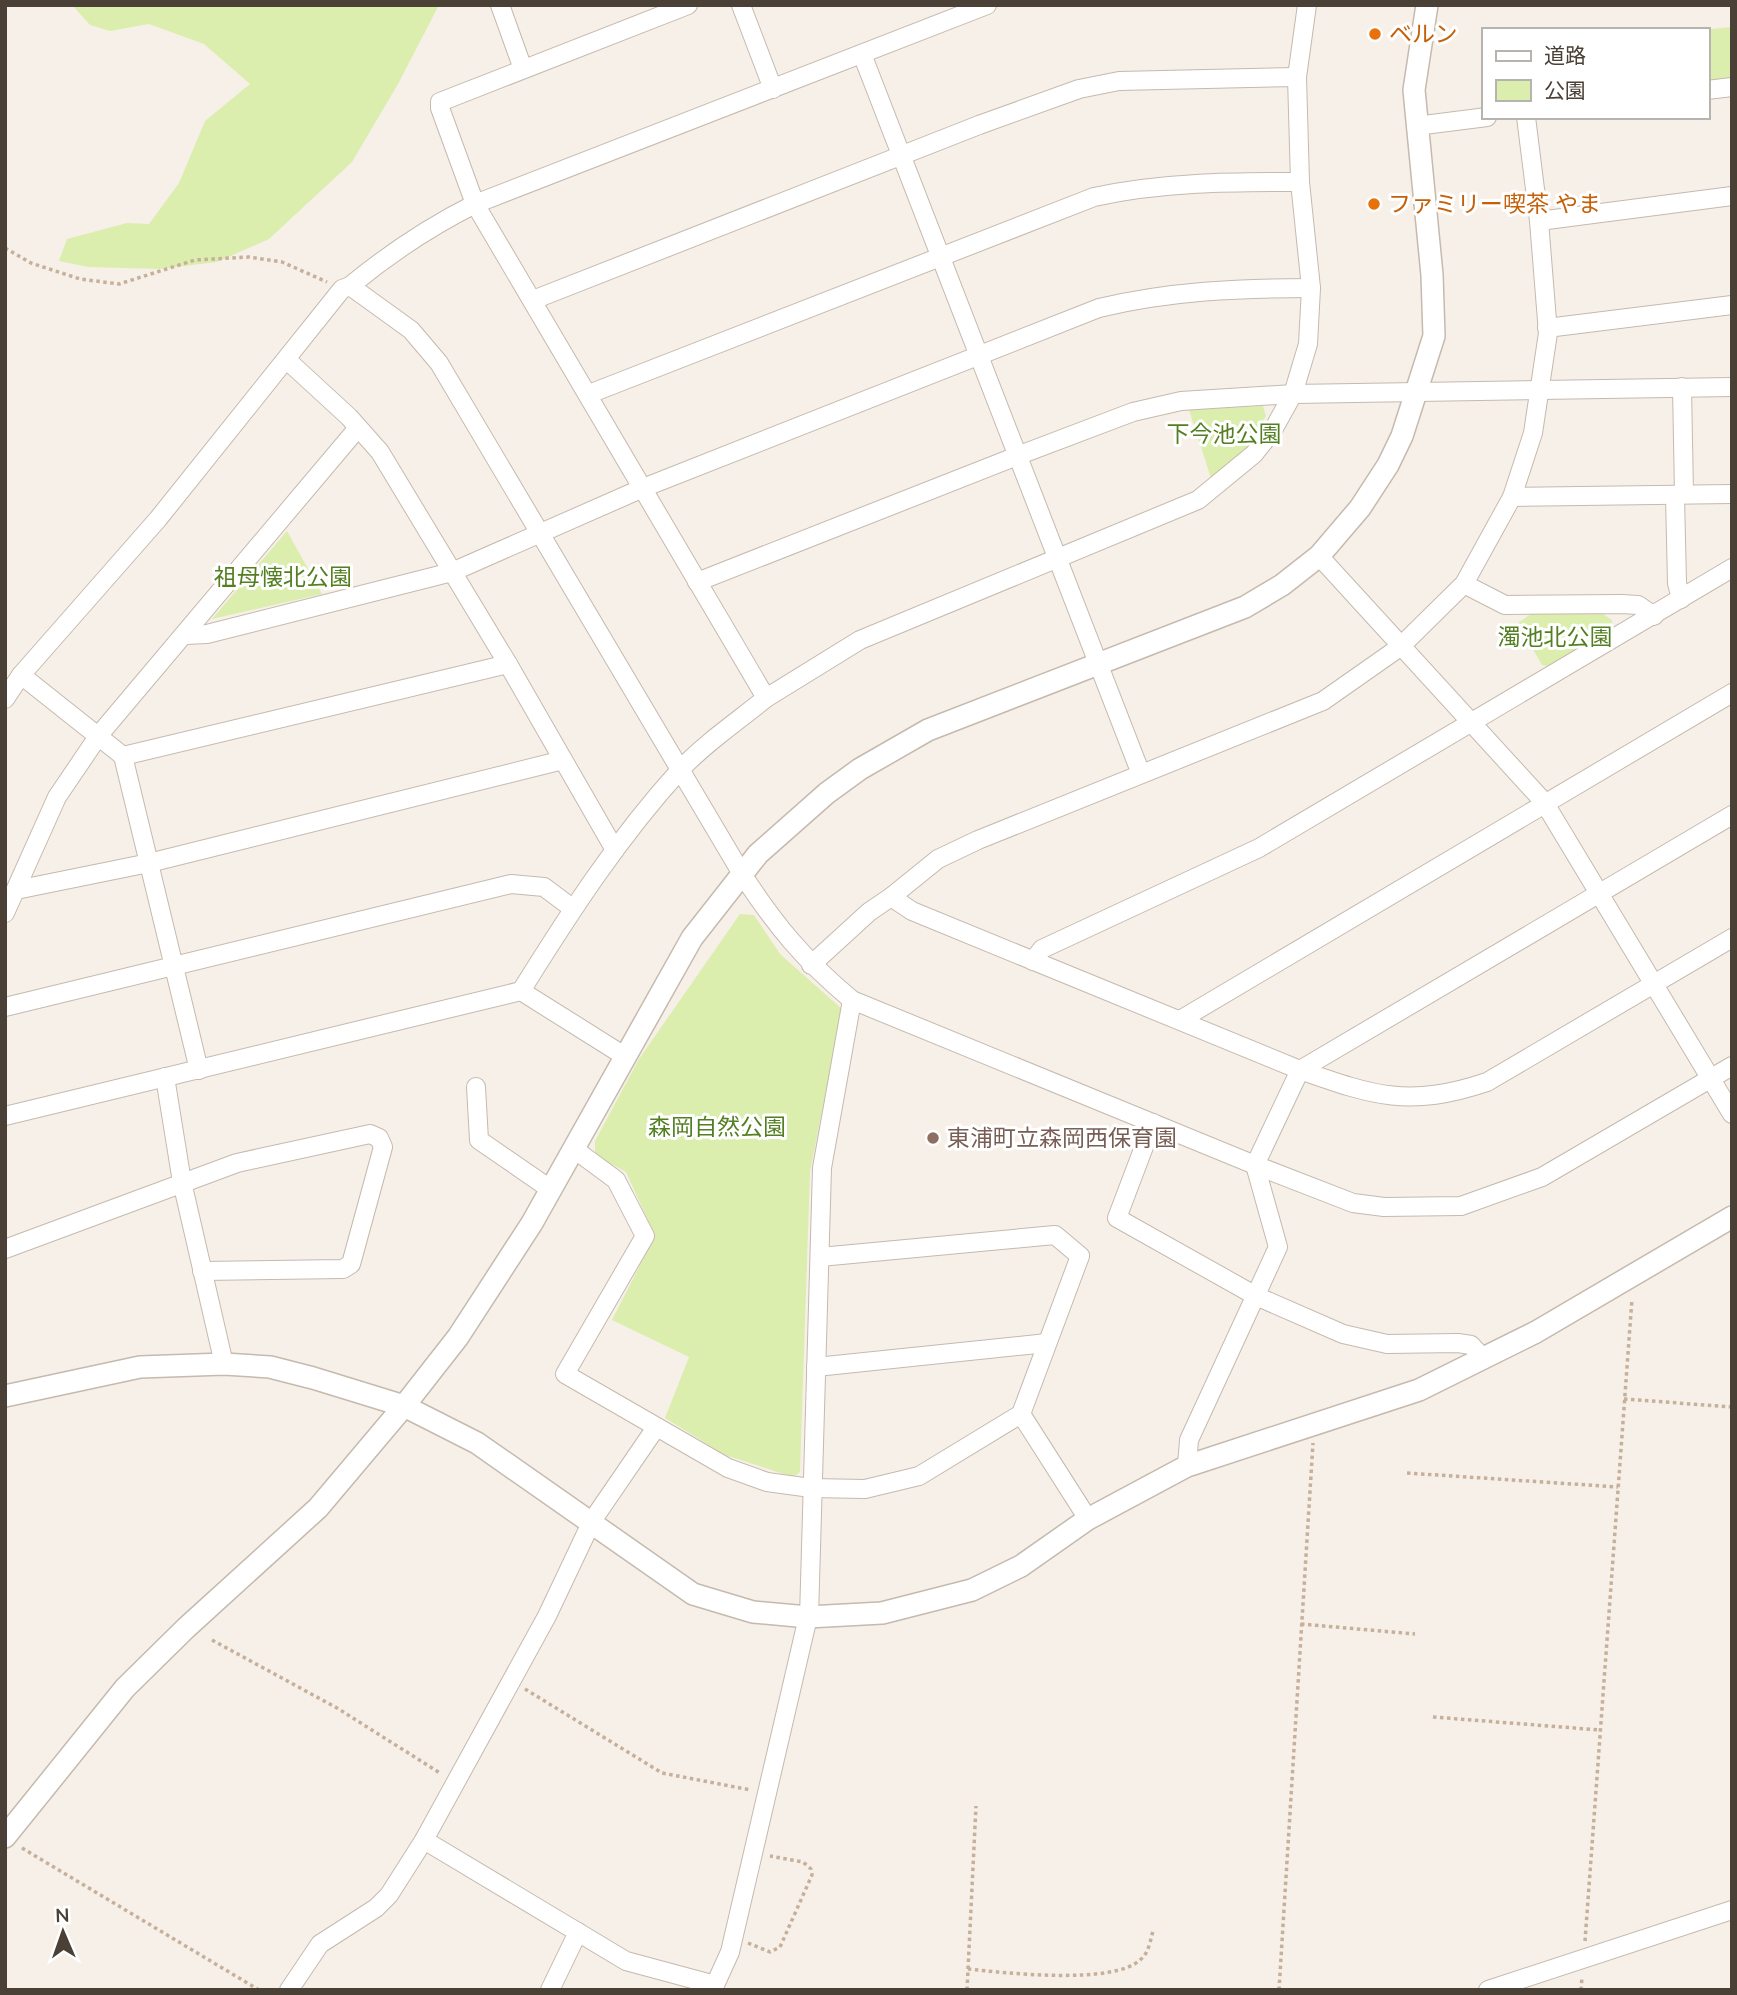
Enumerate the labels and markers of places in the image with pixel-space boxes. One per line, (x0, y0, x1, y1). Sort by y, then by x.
place label: ベルン (1389, 19, 1458, 50)
marker: ベルン (1367, 26, 1383, 42)
place label: ファミリー喫茶 やま (1388, 189, 1601, 220)
marker: ファミリー喫茶 やま (1366, 196, 1382, 212)
place label: 東浦町立森岡西保育園 (947, 1123, 1177, 1154)
marker: 東浦町立森岡西保育園 (925, 1130, 941, 1146)

